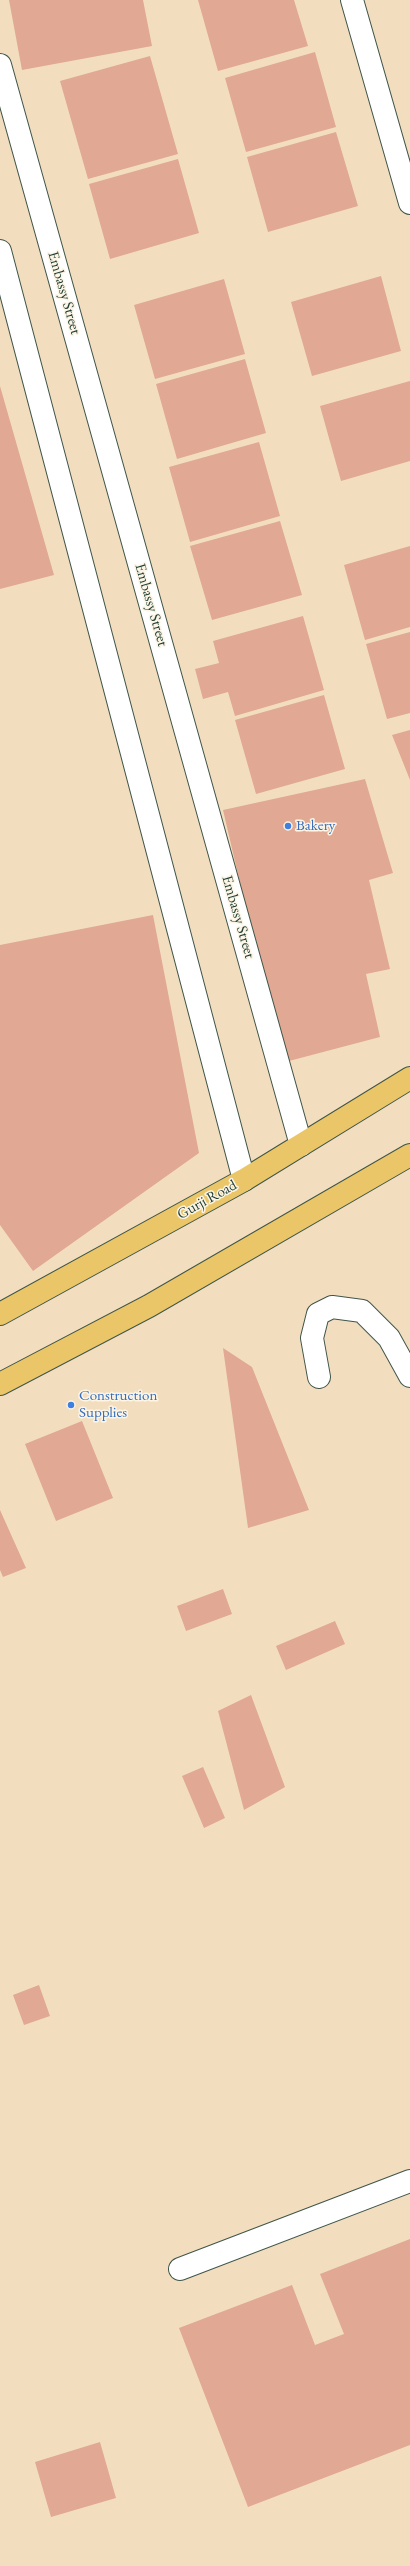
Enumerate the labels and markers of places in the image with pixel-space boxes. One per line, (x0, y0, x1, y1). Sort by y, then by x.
place label: Bakery (296, 817, 335, 835)
marker: Bakery (283, 821, 293, 831)
place label: Construction Supplies (79, 1387, 157, 1422)
marker: Construction Supplies (66, 1400, 76, 1410)

